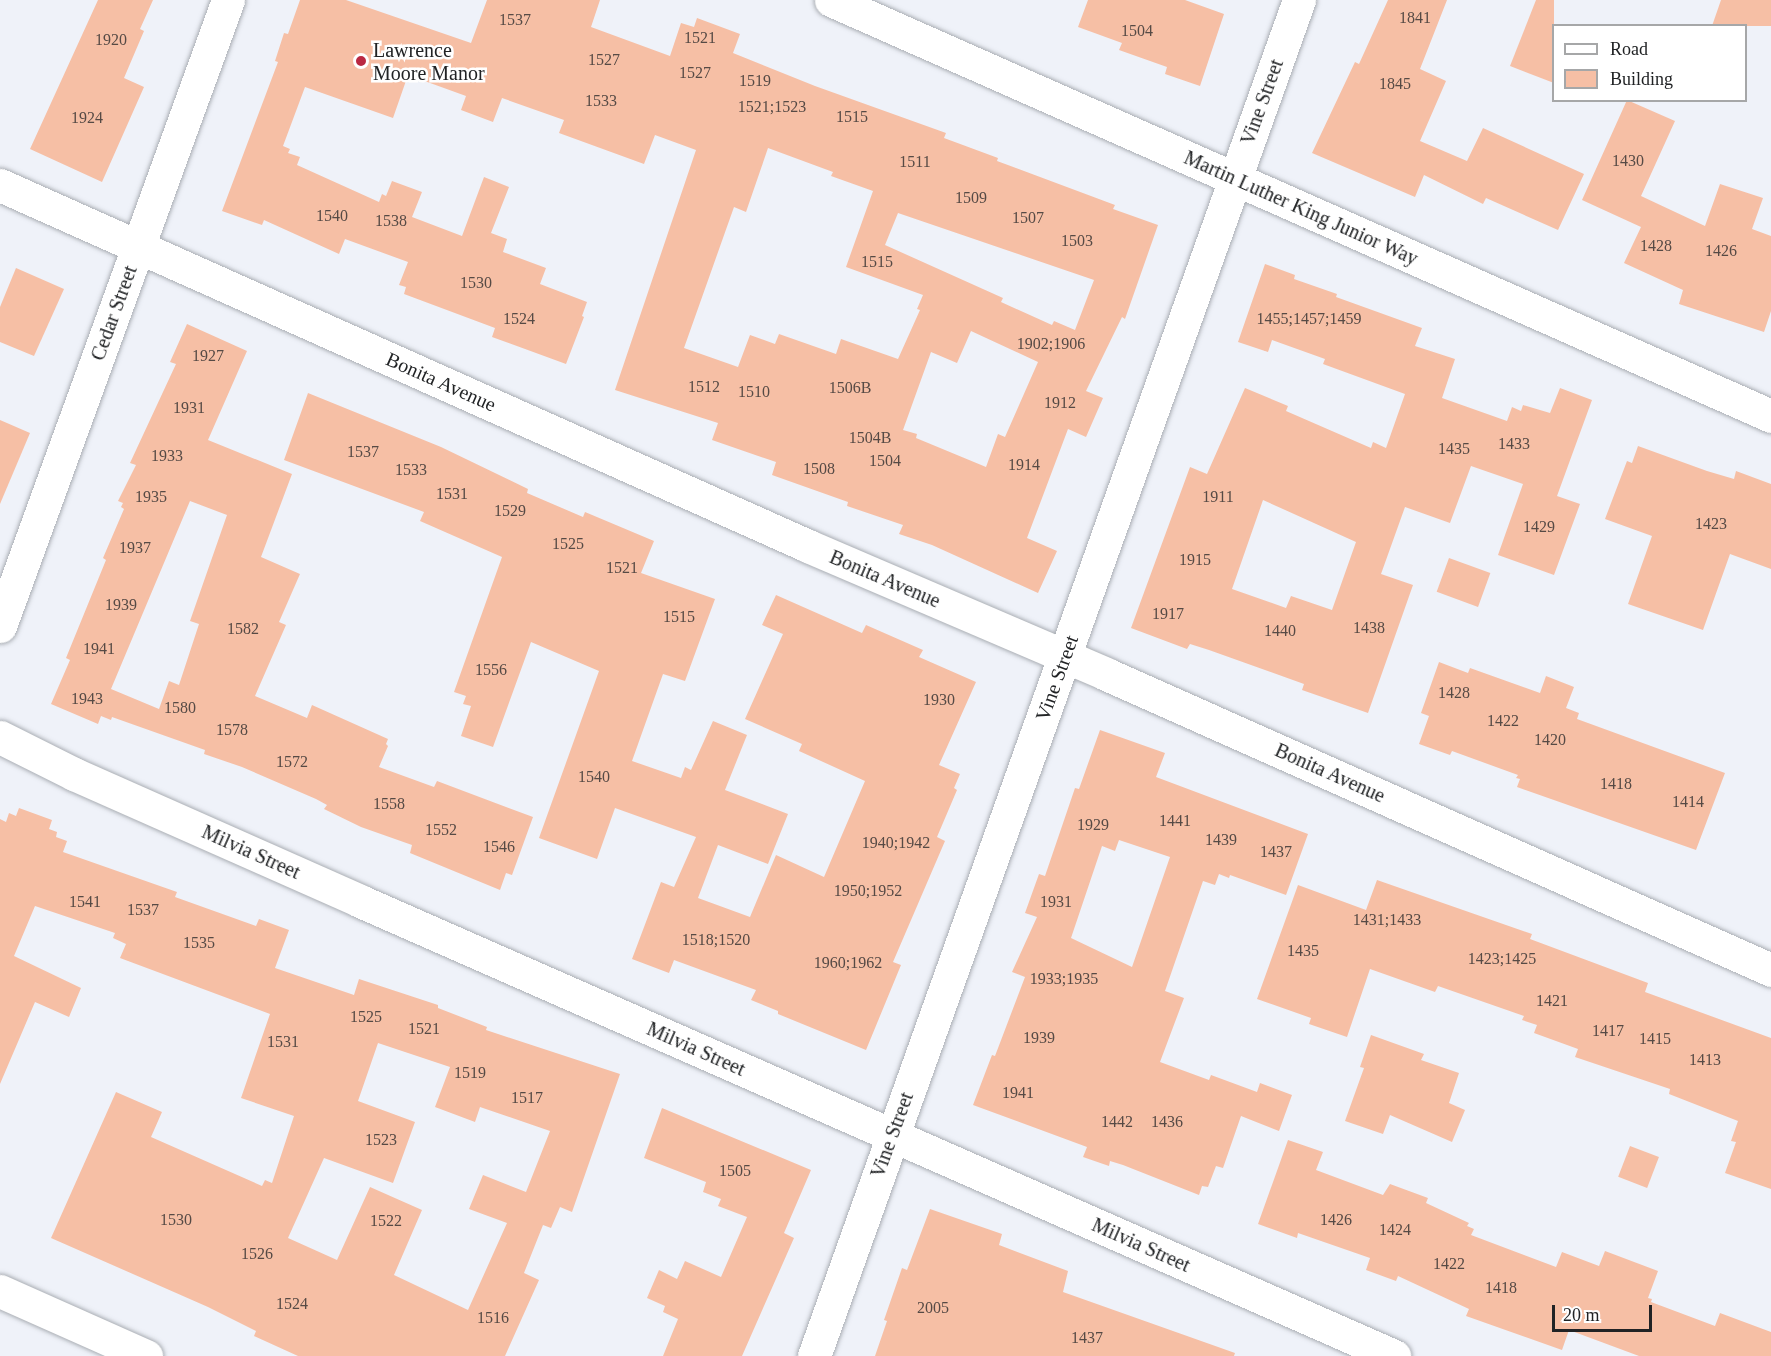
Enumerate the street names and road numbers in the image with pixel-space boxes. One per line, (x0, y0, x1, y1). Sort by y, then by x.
street label: Vine Street (1235, 56, 1289, 148)
street label: Martin Luther King Junior Way (1180, 145, 1422, 271)
street label: Cedar Street (86, 262, 142, 364)
street label: Bonita Avenue (382, 347, 500, 417)
street label: Bonita Avenue (826, 545, 944, 613)
street label: Vine Street (1030, 632, 1084, 724)
street label: Bonita Avenue (1271, 738, 1389, 808)
street label: Milvia Street (198, 820, 304, 884)
street label: Milvia Street (643, 1017, 749, 1081)
street label: Vine Street (865, 1089, 919, 1181)
street label: Milvia Street (1088, 1213, 1194, 1277)

